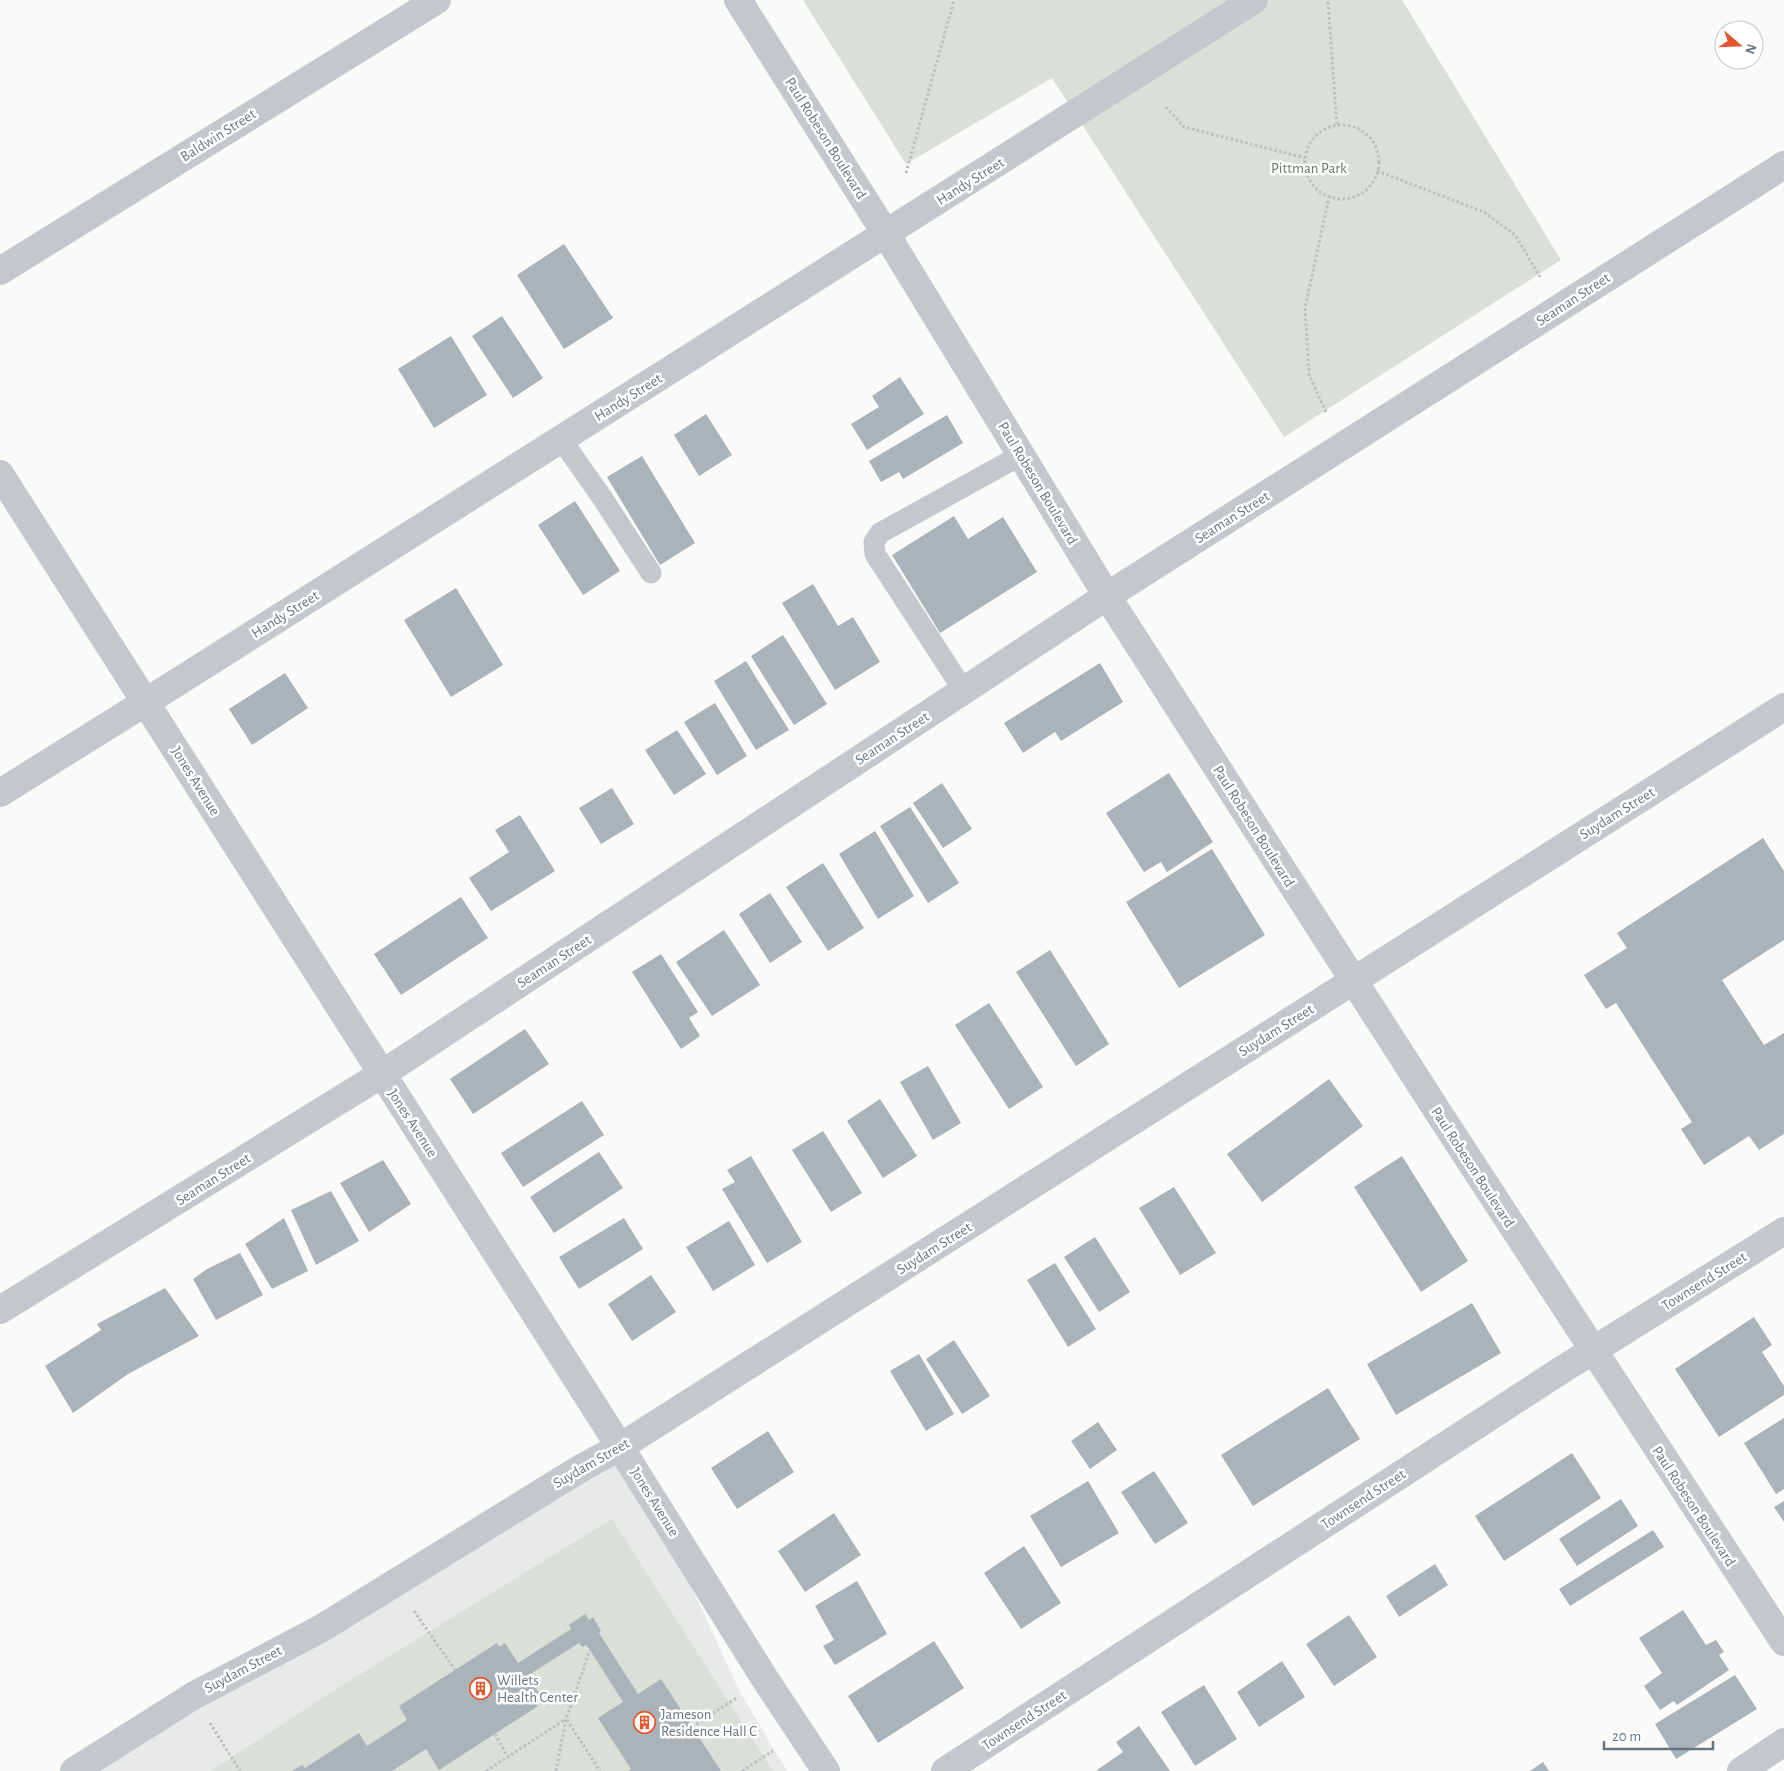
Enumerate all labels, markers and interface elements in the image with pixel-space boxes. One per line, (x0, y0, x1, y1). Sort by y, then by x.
north arrow (1714, 20, 1764, 70)
text: N (1742, 42, 1759, 56)
street label: Paul Robeson Boulevard (782, 75, 869, 202)
street label: Baldwin Street (178, 106, 259, 164)
street label: Handy Street (934, 155, 1007, 208)
park label: Pittman Park (1271, 161, 1347, 176)
street label: Seaman Street (1534, 270, 1613, 329)
street label: Handy Street (592, 371, 665, 424)
street label: Paul Robeson Boulevard (995, 419, 1080, 547)
street label: Seaman Street (1192, 488, 1272, 546)
street label: Handy Street (249, 588, 322, 641)
street label: Seaman Street (853, 709, 932, 768)
street label: Jones Avenue (169, 744, 223, 818)
street label: Paul Robeson Boulevard (1210, 763, 1297, 890)
street label: Suydam Street (1577, 784, 1657, 842)
street label: Seaman Street (515, 932, 594, 991)
street label: Suydam Street (1236, 1001, 1316, 1059)
street label: Jones Avenue (385, 1086, 440, 1160)
street label: Paul Robeson Boulevard (1428, 1105, 1517, 1230)
street label: Seaman Street (173, 1150, 253, 1208)
street label: Suydam Street (894, 1219, 974, 1277)
street label: Townsend Street (1659, 1249, 1750, 1314)
street label: Suydam Street (551, 1436, 632, 1491)
street label: Paul Robeson Boulevard (1649, 1444, 1738, 1569)
street label: Jones Avenue (628, 1465, 682, 1539)
street label: Townsend Street (1318, 1467, 1408, 1532)
street label: Suydam Street (202, 1643, 284, 1696)
place label: Willets Health Center (497, 1673, 578, 1705)
building icon: Willets Health Center (469, 1677, 493, 1701)
street label: Townsend Street (979, 1688, 1069, 1753)
place label: Jameson Residence Hall C (661, 1707, 757, 1739)
building icon: Jameson Residence Hall C (633, 1711, 657, 1735)
scale bar (1604, 1718, 1713, 1750)
text: 20 m (1612, 1729, 1641, 1744)

